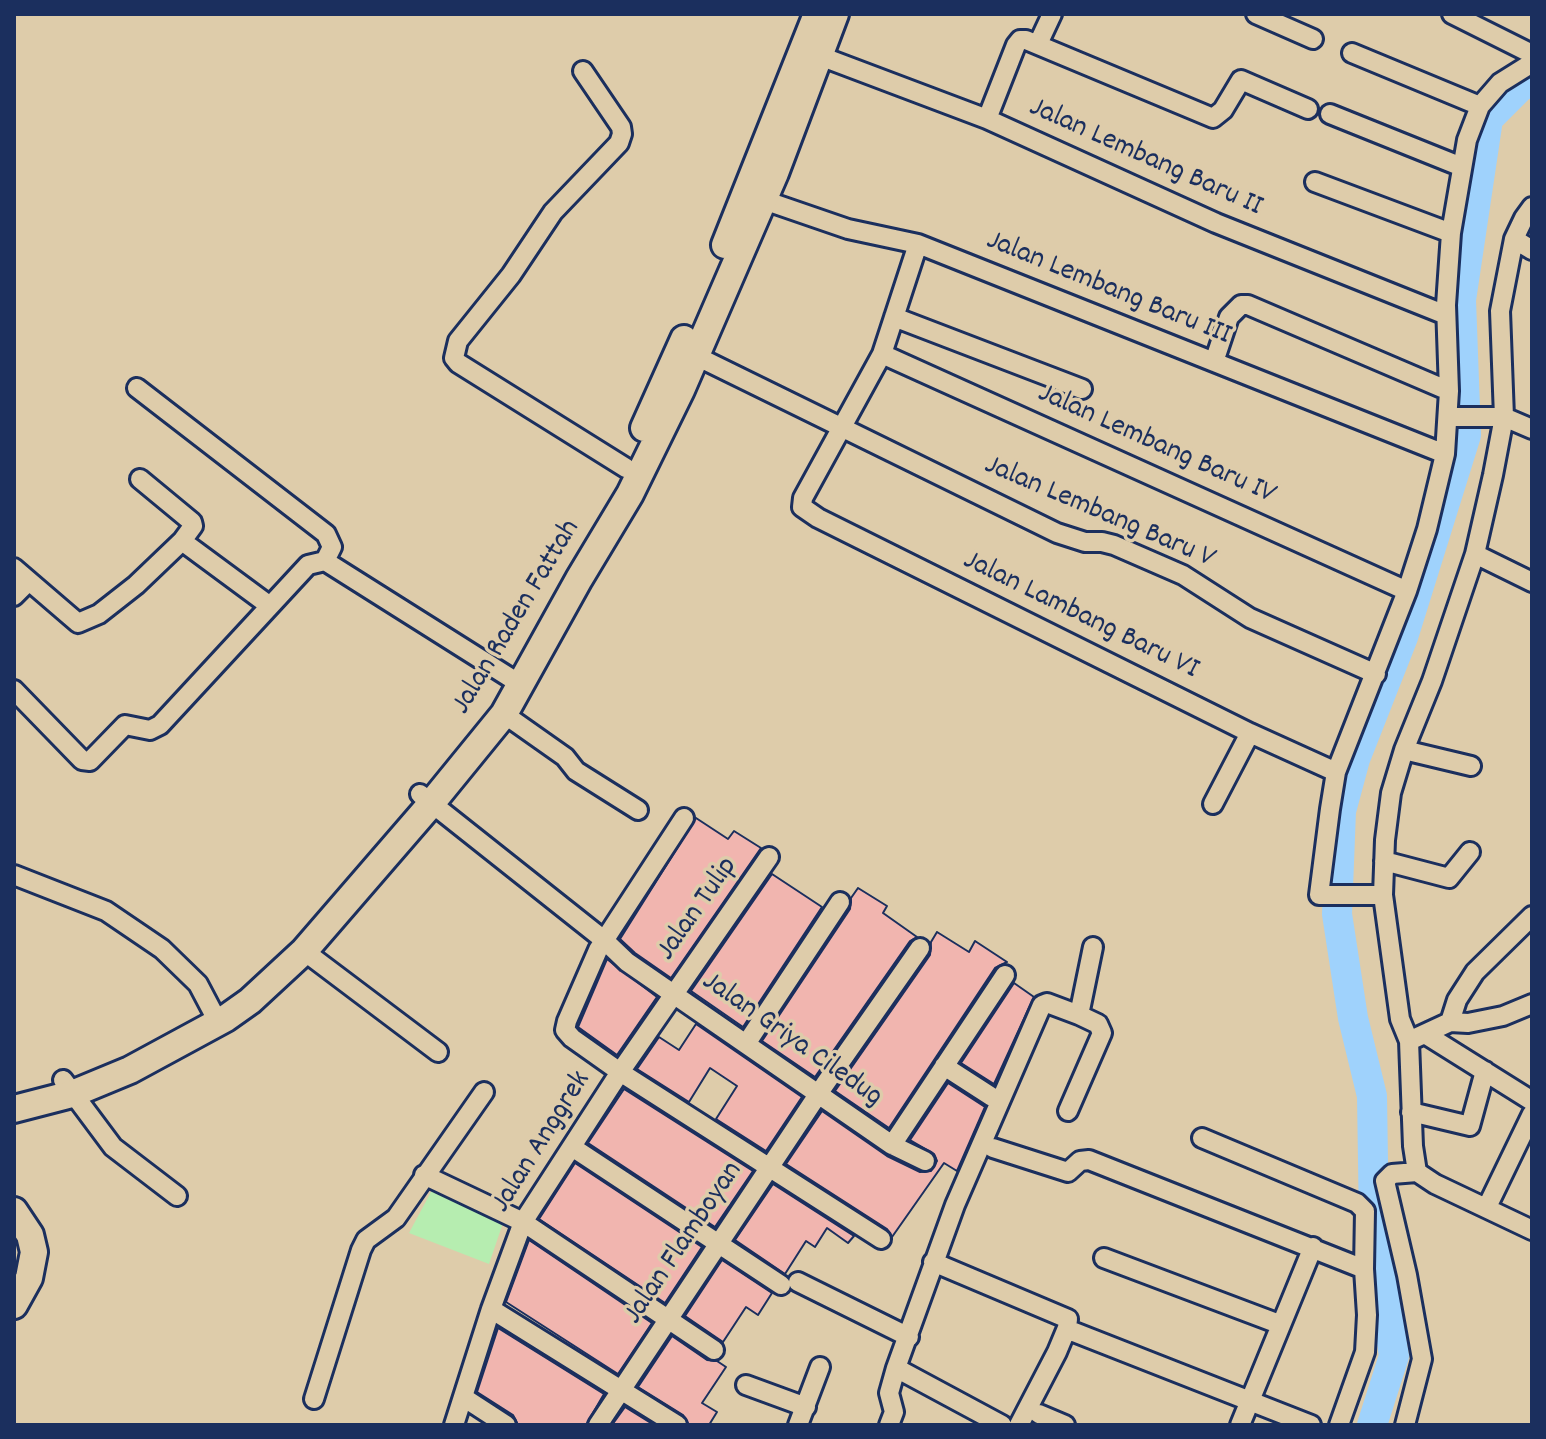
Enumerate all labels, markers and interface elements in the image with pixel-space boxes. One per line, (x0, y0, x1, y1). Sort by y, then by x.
street label: Jalan Lembang Baru II (1023, 91, 1267, 227)
street label: Jalan Lembang Baru III (980, 224, 1236, 356)
street label: Jalan Lembang Baru IV (1031, 377, 1281, 515)
street label: Jalan Lembang Baru V (978, 449, 1220, 579)
street label: Jalan Raden Fattah (446, 514, 590, 722)
street label: Jalan Lambang Baru VI (956, 544, 1204, 690)
street label: Jalan Tulip (650, 851, 748, 969)
street label: Jalan Griya Ciledug (694, 965, 888, 1117)
street label: Jalan Anggrek (485, 1066, 601, 1220)
street label: Jalan Flamboyan (617, 1156, 753, 1332)

